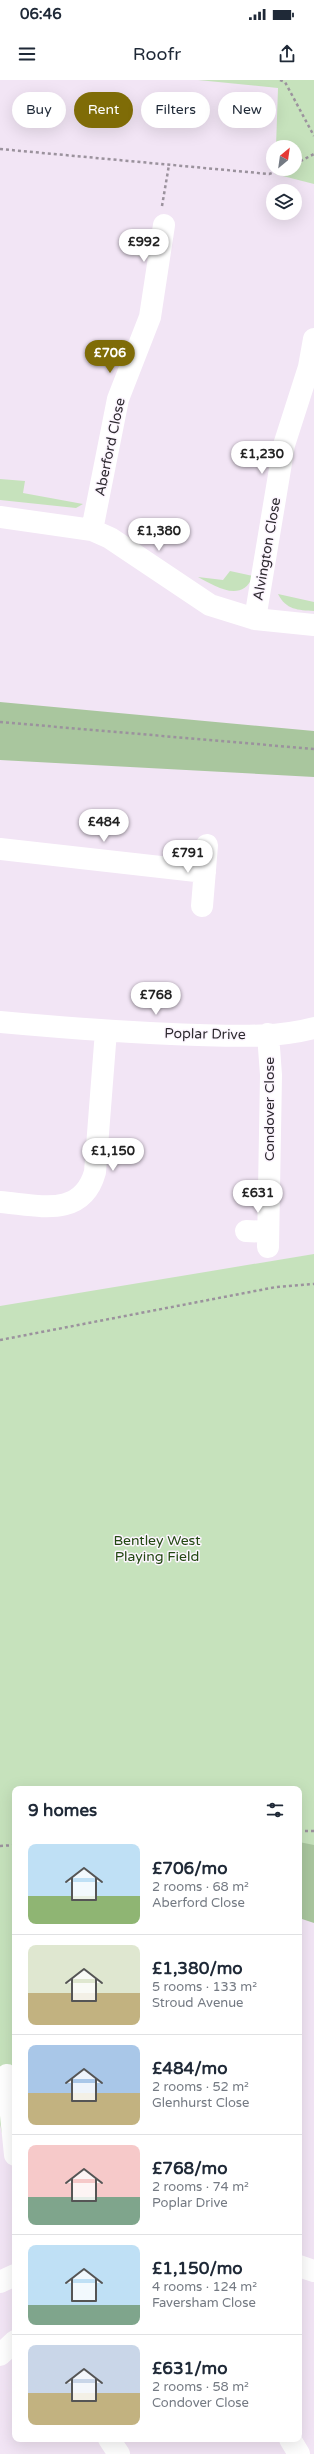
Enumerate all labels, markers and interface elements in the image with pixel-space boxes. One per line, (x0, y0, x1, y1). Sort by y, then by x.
text: 06:46 (20, 5, 62, 23)
icon: menu (16, 43, 38, 65)
text: Roofr (133, 43, 181, 65)
icon: share (276, 43, 298, 65)
chip: Buy (12, 92, 66, 128)
chip: Rent (74, 92, 133, 128)
chip: Filters (141, 92, 210, 128)
chip: New (218, 92, 276, 128)
north arrow (266, 140, 302, 176)
map controls (266, 140, 302, 220)
button: layers (266, 184, 302, 220)
pin: £992 (120, 229, 168, 263)
text: £992 (128, 234, 160, 250)
pin: £706 (86, 340, 134, 374)
text: £706 (94, 345, 126, 361)
street label: Aberford Close (91, 396, 129, 498)
pin: £1,230 (229, 441, 295, 475)
text: £1,230 (240, 446, 284, 462)
street label: Alvington Close (250, 496, 284, 602)
pin: £1,380 (126, 518, 192, 552)
text: £1,380 (137, 523, 181, 539)
pin: £484 (80, 809, 128, 843)
text: £484 (88, 814, 120, 830)
pin: £791 (164, 840, 212, 874)
text: £791 (172, 845, 204, 861)
pin: £768 (132, 982, 180, 1016)
text: £768 (140, 987, 172, 1003)
street label: Poplar Drive (164, 1025, 246, 1043)
street label: Condover Close (261, 1057, 278, 1161)
pin: £1,150 (80, 1138, 146, 1172)
text: £1,150 (91, 1143, 135, 1159)
pin: £631 (234, 1180, 282, 1214)
text: £631 (242, 1185, 274, 1201)
park label: Bentley West Playing Field (113, 1532, 201, 1565)
icon: filters (264, 1799, 286, 1821)
text: 9 homes (28, 1800, 97, 1821)
text: £706/mo (152, 1858, 228, 1879)
icon: home (60, 1860, 108, 1908)
text: 2 rooms · 68 m² (152, 1879, 249, 1895)
text: Aberford Close (152, 1895, 245, 1911)
text: £1,380/mo (152, 1958, 243, 1979)
icon: home (60, 1961, 108, 2009)
text: 5 rooms · 133 m² (152, 1979, 257, 1995)
text: Stroud Avenue (152, 1995, 243, 2011)
text: £484/mo (152, 2058, 228, 2079)
icon: home (60, 2061, 108, 2109)
text: 2 rooms · 52 m² (152, 2079, 249, 2095)
text: Glenhurst Close (152, 2095, 249, 2111)
text: £768/mo (152, 2158, 228, 2179)
icon: home (60, 2161, 108, 2209)
text: 2 rooms · 74 m² (152, 2179, 249, 2195)
text: Poplar Drive (152, 2195, 228, 2211)
text: £1,150/mo (152, 2258, 243, 2279)
icon: home (60, 2261, 108, 2309)
text: 4 rooms · 124 m² (152, 2279, 257, 2295)
text: Faversham Close (152, 2295, 256, 2311)
text: £631/mo (152, 2358, 228, 2379)
icon: home (60, 2361, 108, 2409)
text: 2 rooms · 58 m² (152, 2379, 249, 2395)
text: Condover Close (152, 2395, 249, 2411)

